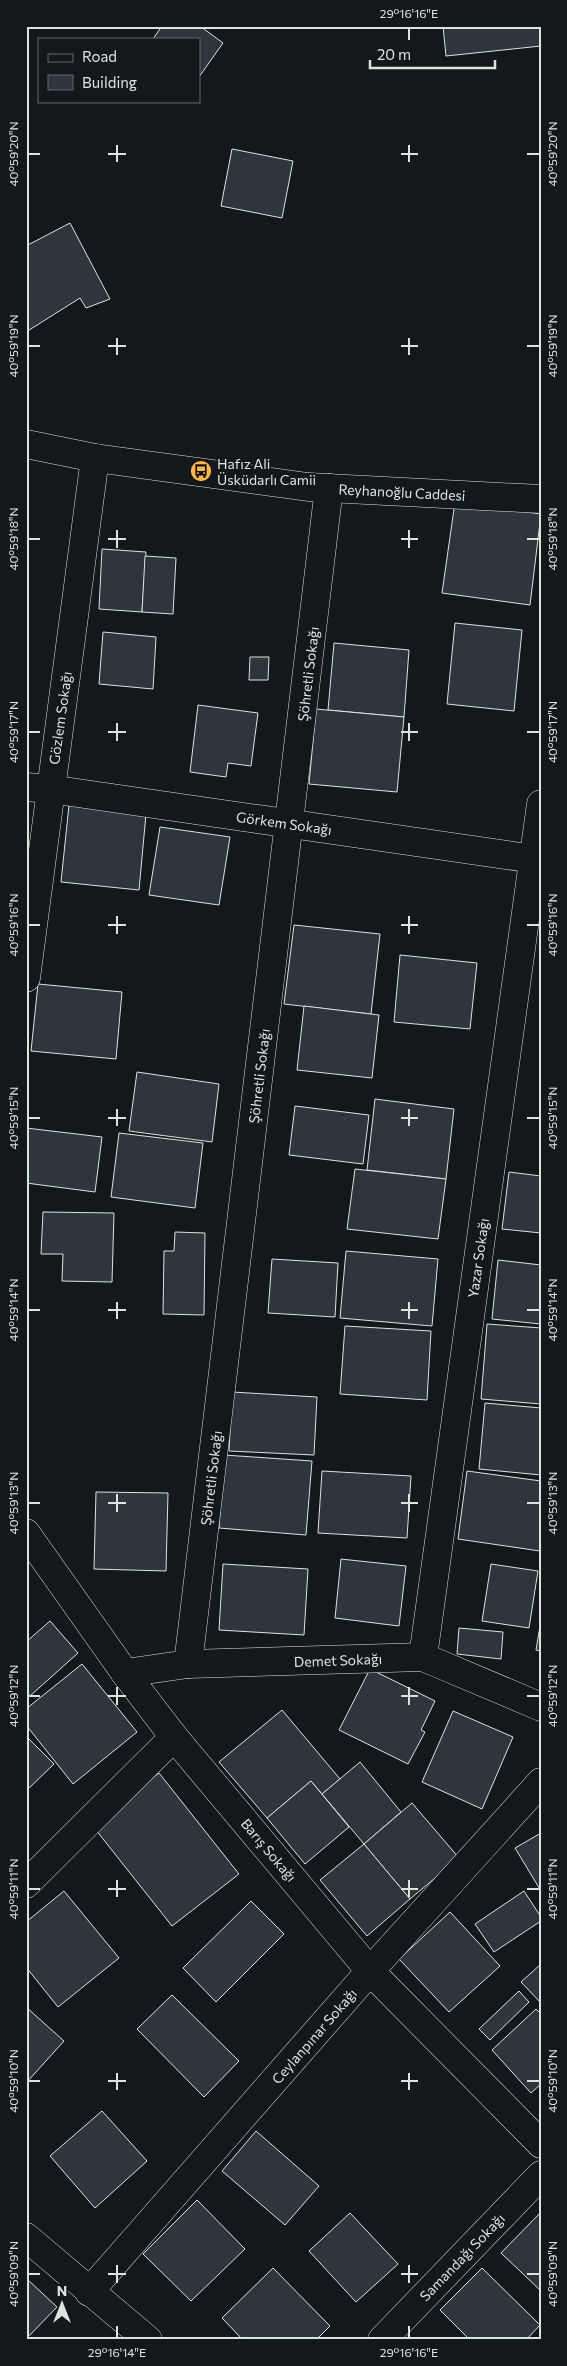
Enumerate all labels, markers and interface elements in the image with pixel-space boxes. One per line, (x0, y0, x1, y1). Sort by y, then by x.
text: 29°16'16"E (380, 6, 438, 20)
legend (38, 38, 200, 102)
scale bar (370, 38, 494, 70)
text: 20 m (377, 45, 411, 63)
text: Road (82, 47, 117, 65)
text: Building (82, 73, 137, 91)
text: 40°59'20"N (6, 121, 20, 187)
text: 40°59'20"N (545, 121, 559, 187)
text: 40°59'19"N (6, 314, 20, 378)
text: 40°59'19"N (545, 314, 559, 378)
place label: Hafız Ali Üsküdarlı Camii (217, 455, 316, 488)
bus stop icon: Hafız Ali Üsküdarlı Camii (189, 459, 213, 483)
street label: Reyhanoğlu Caddesi (338, 480, 466, 504)
text: 40°59'18"N (6, 507, 20, 571)
text: 40°59'18"N (545, 507, 559, 571)
street label: Şöhretli Sokağı (294, 626, 322, 722)
street label: Gözlem Sokağı (45, 670, 75, 766)
text: 40°59'17"N (6, 701, 20, 763)
text: 40°59'17"N (545, 701, 559, 763)
street label: Görkem Sokağı (235, 808, 333, 838)
text: 40°59'16"N (6, 893, 20, 957)
text: 40°59'16"N (545, 893, 559, 957)
street label: Şöhretli Sokağı (245, 1028, 273, 1124)
text: 40°59'15"N (6, 1087, 20, 1149)
text: 40°59'15"N (545, 1087, 559, 1149)
street label: Yazar Sokağı (464, 1217, 492, 1299)
text: 40°59'14"N (6, 1278, 20, 1342)
text: 40°59'14"N (545, 1278, 559, 1342)
street label: Şöhretli Sokağı (197, 1430, 225, 1526)
text: 40°59'13"N (6, 1472, 20, 1534)
text: 40°59'13"N (545, 1472, 559, 1534)
street label: Demet Sokağı (294, 1650, 382, 1670)
text: 40°59'12"N (6, 1665, 20, 1727)
text: 40°59'12"N (545, 1665, 559, 1727)
street label: Barış Sokağı (238, 1815, 300, 1885)
text: 40°59'11"N (6, 1858, 20, 1920)
text: 40°59'11"N (545, 1858, 559, 1920)
street label: Ceylanpınar Sokağı (268, 1985, 360, 2087)
text: 40°59'10"N (6, 2049, 20, 2113)
text: 40°59'10"N (545, 2049, 559, 2113)
street label: Samandağı Sokağı (416, 2210, 508, 2304)
text: 40°59'09"N (6, 2241, 20, 2307)
text: 40°59'09"N (545, 2241, 559, 2307)
north arrow (38, 2278, 88, 2328)
text: N (57, 2282, 67, 2299)
text: 29°16'14"E (88, 2345, 146, 2359)
text: 29°16'16"E (380, 2345, 438, 2359)

